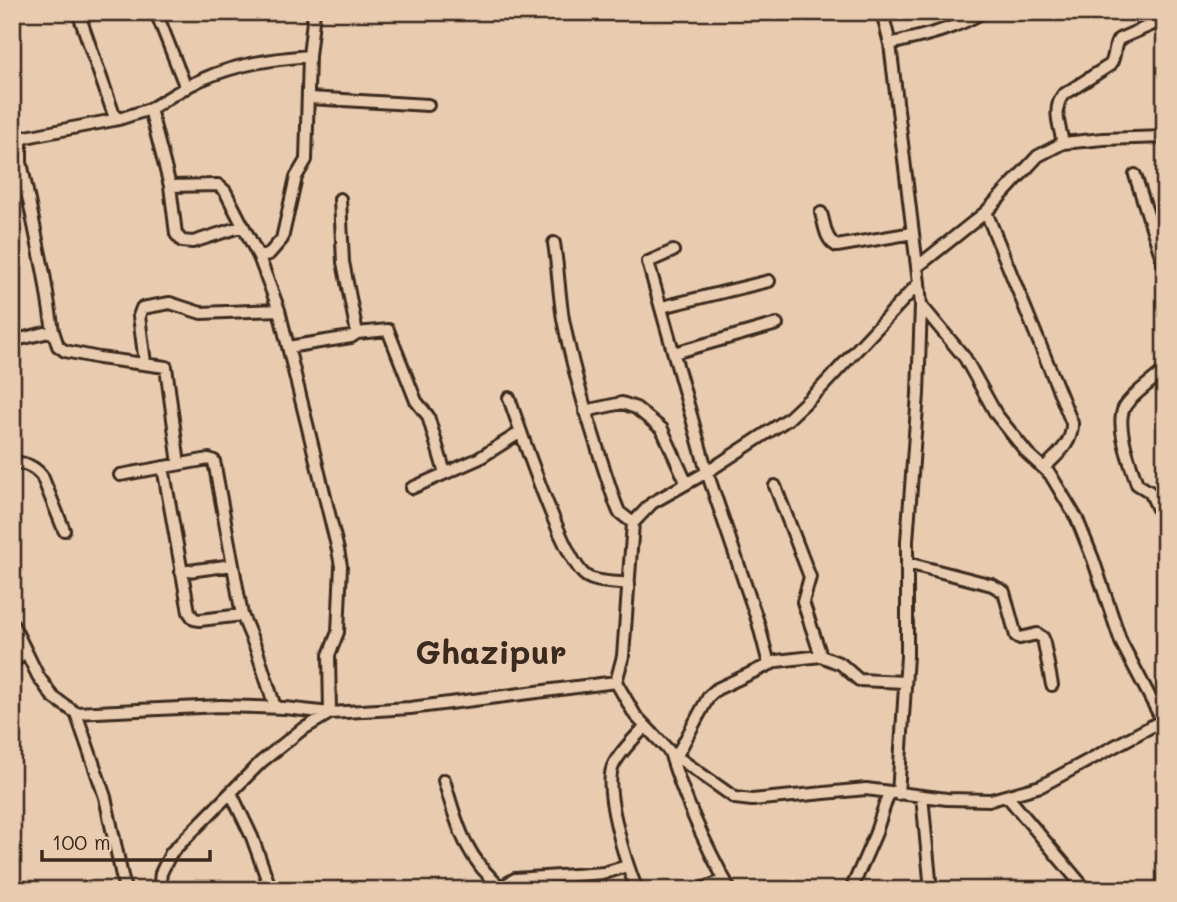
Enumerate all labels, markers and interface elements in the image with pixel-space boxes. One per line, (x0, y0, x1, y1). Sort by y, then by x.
district label: Ghazipur (415, 629, 567, 672)
scale bar (42, 818, 210, 862)
text: 100 m (52, 828, 111, 855)

